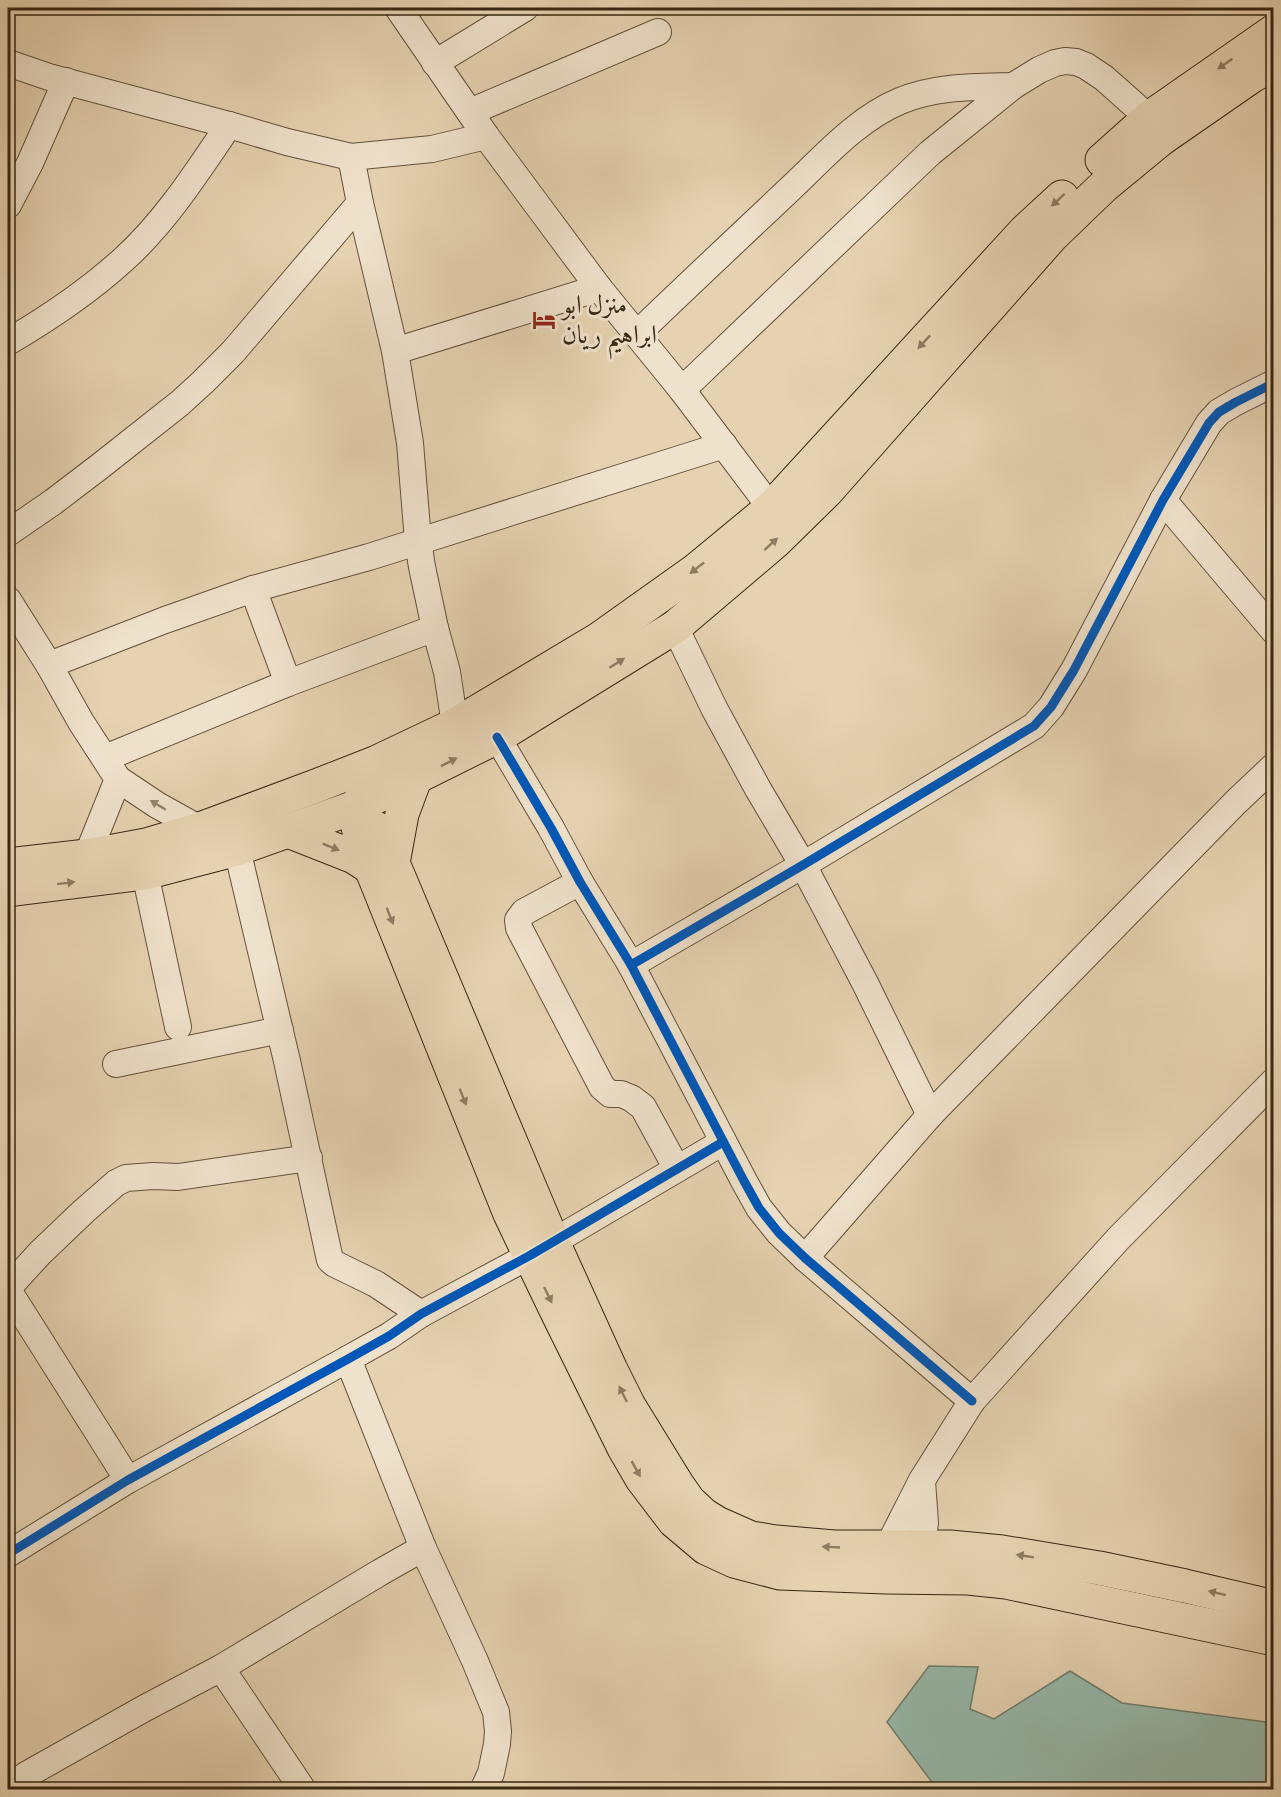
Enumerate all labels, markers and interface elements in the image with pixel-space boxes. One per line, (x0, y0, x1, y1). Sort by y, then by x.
one-way arrow (1218, 58, 1234, 70)
one-way arrow (1051, 193, 1065, 207)
place label: منزل ابو ابراهيم ريان (559, 289, 657, 360)
hotel icon: منزل ابو ابراهيم ريان (531, 307, 557, 333)
one-way arrow (917, 334, 931, 348)
one-way arrow (763, 538, 778, 551)
one-way arrow (690, 562, 705, 574)
one-way arrow (609, 657, 625, 668)
one-way arrow (441, 757, 458, 766)
one-way arrow (150, 800, 166, 811)
one-way arrow (322, 843, 340, 852)
one-way arrow (56, 878, 75, 888)
one-way arrow (386, 907, 395, 925)
one-way arrow (458, 1088, 468, 1106)
one-way arrow (544, 1286, 553, 1303)
one-way arrow (618, 1386, 628, 1403)
one-way arrow (631, 1461, 641, 1478)
one-way arrow (821, 1542, 840, 1551)
one-way arrow (1016, 1551, 1035, 1560)
one-way arrow (1207, 1588, 1226, 1598)

